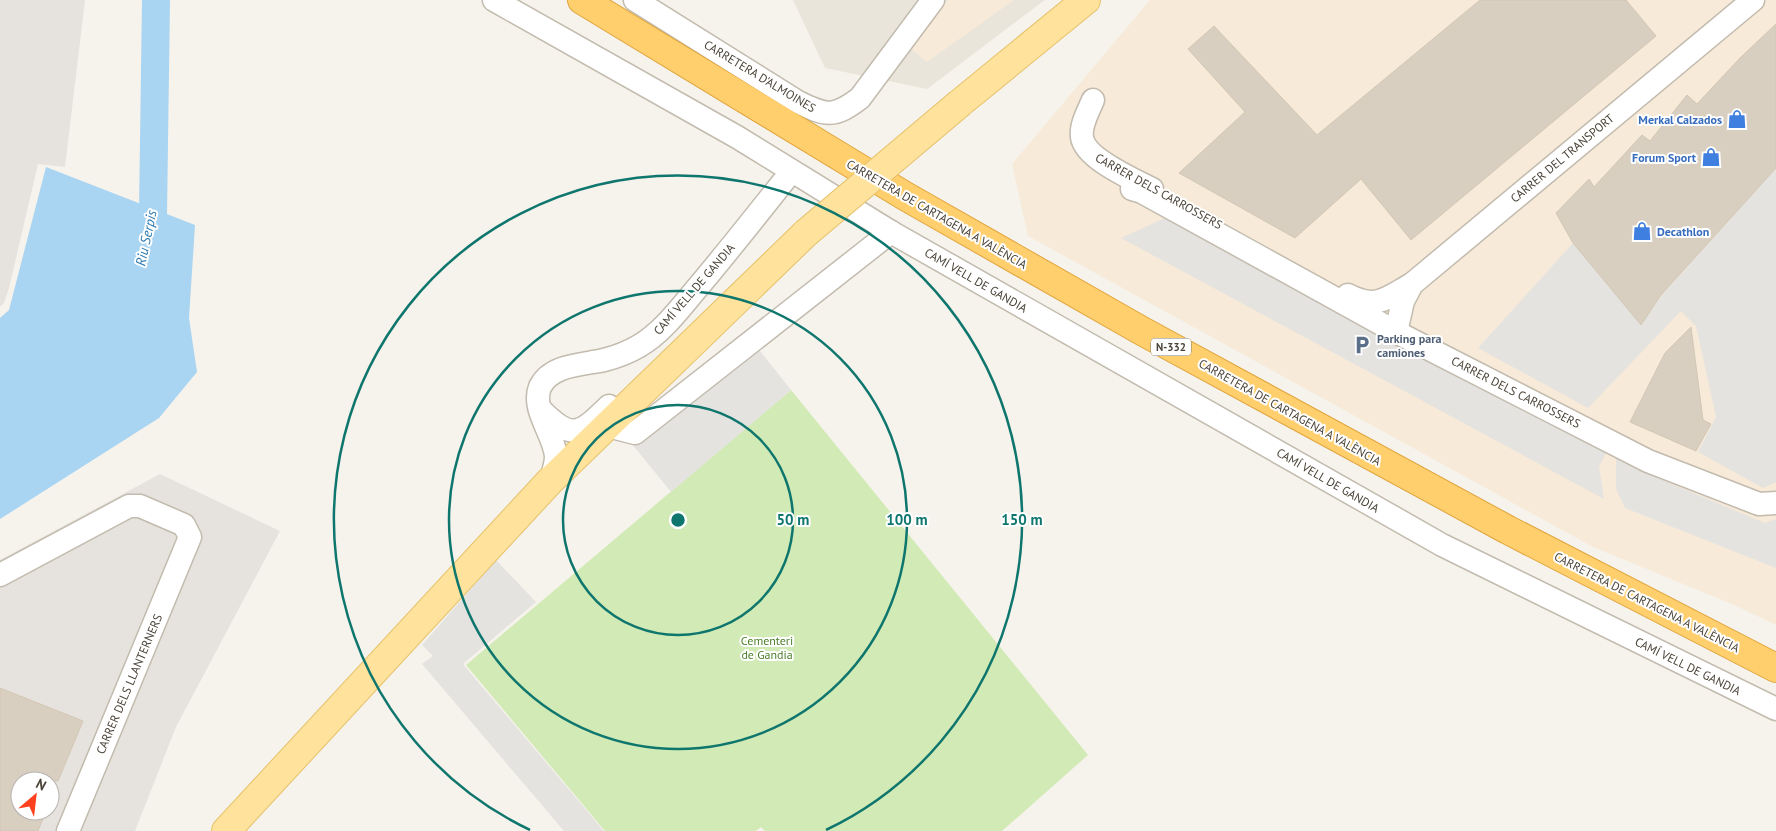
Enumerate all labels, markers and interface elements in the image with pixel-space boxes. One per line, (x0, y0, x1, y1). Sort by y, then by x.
street label: CARRETERA D'ALMOINES (701, 37, 819, 115)
shop icon: Merkal Calzados (1726, 108, 1748, 130)
street label: CARRER DEL TRANSPORT (1507, 110, 1617, 206)
place label: Merkal Calzados (1638, 112, 1722, 127)
shop icon: Forum Sport (1700, 146, 1722, 168)
street label: CARRER DELS CARROSSERS (1093, 150, 1225, 232)
place label: Forum Sport (1632, 150, 1697, 165)
street label: CARRETERA DE CARTAGENA A VALÈNCIA (844, 156, 1030, 272)
water label: Riu Serpis (131, 208, 161, 268)
shop icon: Decathlon (1631, 220, 1653, 242)
place label: Decathlon (1657, 224, 1709, 239)
street label: CAMÍ VELL DE GANDIA (650, 240, 738, 338)
street label: CAMÍ VELL DE GANDIA (922, 245, 1030, 315)
place label: Parking para camiones (1377, 331, 1441, 360)
parking icon: Parking para camiones (1351, 334, 1373, 356)
road number: N-332 (1151, 338, 1191, 356)
street label: CARRER DELS CARROSSERS (1449, 353, 1583, 431)
street label: CARRETERA DE CARTAGENA A VALÈNCIA (1196, 356, 1384, 468)
street label: CAMÍ VELL DE GANDIA (1274, 445, 1382, 515)
text: 50 m (777, 510, 809, 529)
text: 100 m (886, 510, 928, 529)
text: 150 m (1001, 510, 1043, 529)
centre of rings (669, 511, 687, 529)
street label: CARRETERA DE CARTAGENA A VALÈNCIA (1552, 549, 1742, 655)
street label: CARRER DELS LLANTERNERS (93, 612, 165, 756)
park label: Cementeri de Gandia (741, 633, 793, 662)
street label: CAMÍ VELL DE GANDIA (1633, 634, 1743, 698)
north arrow (10, 771, 60, 821)
text: N (33, 774, 49, 795)

